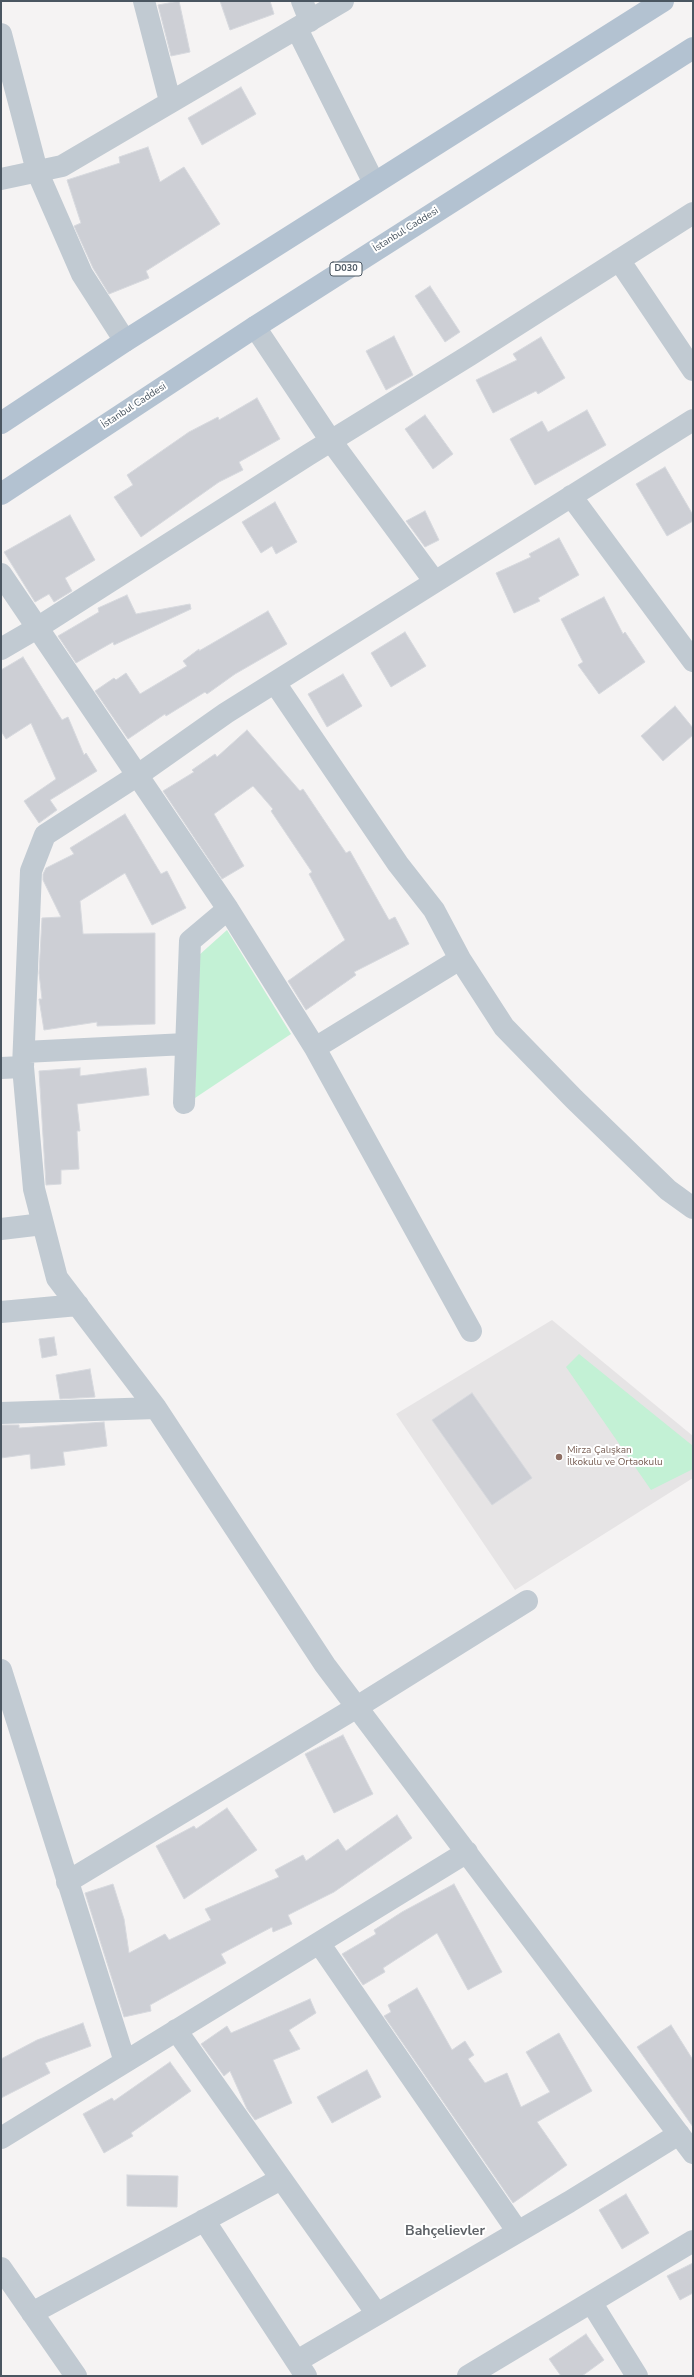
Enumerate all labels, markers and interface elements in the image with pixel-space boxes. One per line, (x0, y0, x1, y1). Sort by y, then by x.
street label: İstanbul Caddesi (371, 205, 441, 255)
road number: D030 (330, 262, 362, 276)
street label: İstanbul Caddesi (99, 381, 169, 431)
place label: Mirza Çalışkan İlkokulu ve Ortaokulu (567, 1445, 663, 1468)
marker: Mirza Çalışkan İlkokulu ve Ortaokulu (554, 1452, 564, 1462)
district label: Bahçelievler (405, 2224, 485, 2240)

